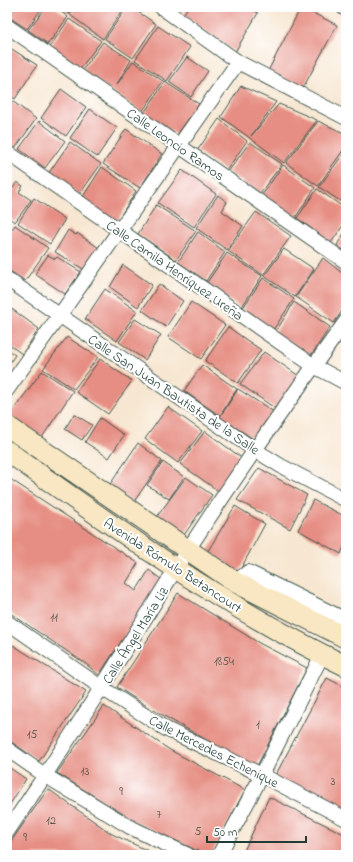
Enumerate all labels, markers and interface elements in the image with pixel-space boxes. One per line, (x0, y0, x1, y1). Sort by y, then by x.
street label: Calle Leoncio Ramos (122, 104, 228, 187)
street label: Calle Camila Henríquez Ureña (101, 216, 247, 327)
street label: Calle San Juan Bautista de la Salle (83, 330, 264, 461)
street label: Avenida Rómulo Betancourt (99, 513, 246, 619)
street label: Calle Ángel María Liz (97, 582, 176, 689)
house number: 11 (50, 609, 58, 627)
house number: 1854 (214, 653, 234, 671)
street label: Calle Mercedes Echenique (145, 710, 283, 795)
house number: 1 (256, 716, 260, 734)
house number: 15 (27, 726, 37, 744)
house number: 13 (81, 763, 89, 781)
house number: 3 (331, 773, 336, 791)
house number: 9 (119, 783, 123, 801)
house number: 7 (157, 806, 162, 824)
house number: 12 (46, 812, 56, 830)
scale bar (207, 818, 306, 844)
house number: 5 (195, 823, 202, 841)
text: 50 m (213, 824, 237, 842)
house number: 9 (23, 829, 27, 847)

